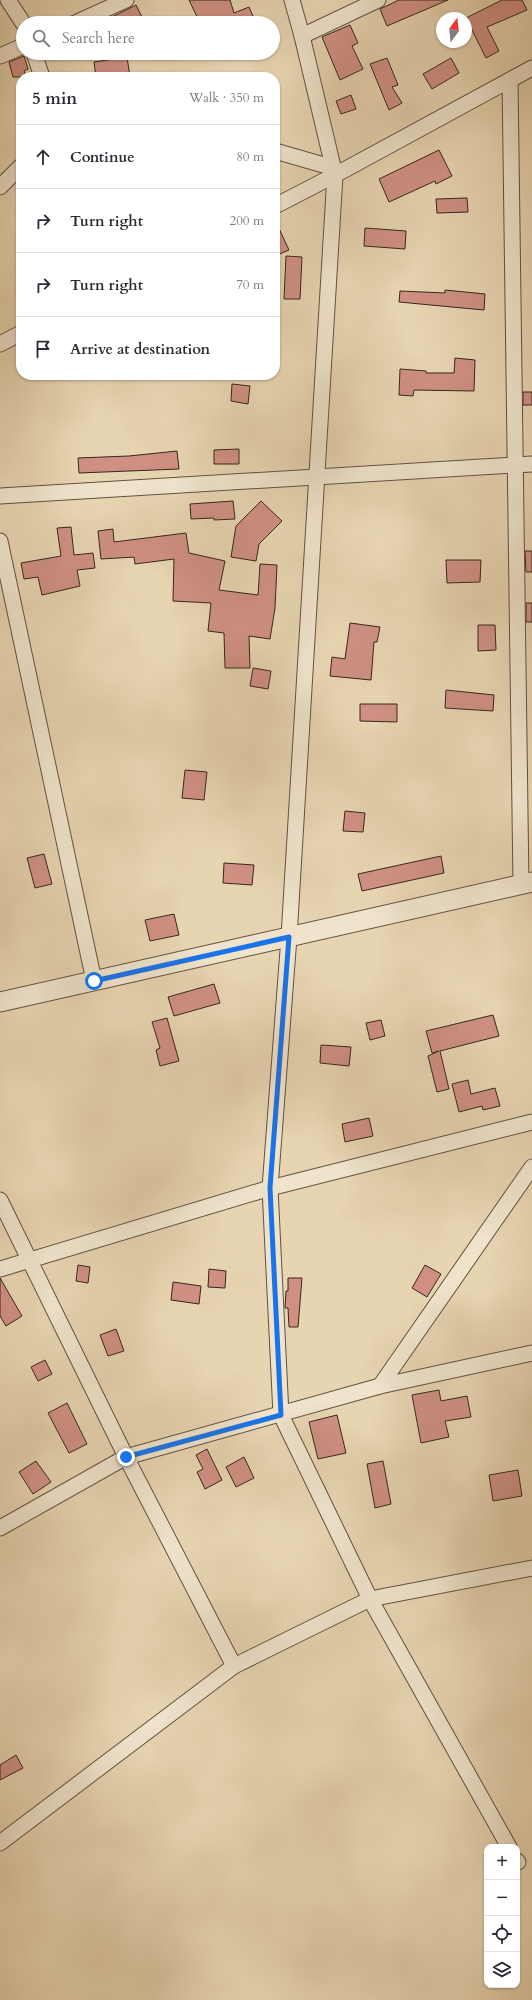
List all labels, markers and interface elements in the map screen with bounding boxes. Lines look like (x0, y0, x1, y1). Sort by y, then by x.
north arrow (436, 12, 472, 48)
search box (16, 16, 280, 60)
icon: search (30, 27, 52, 49)
text: Search here (62, 28, 135, 48)
text: 5 min (32, 87, 77, 110)
text: Walk · 350 m (189, 89, 264, 107)
icon: ahead (32, 146, 54, 168)
text: Continue (70, 147, 135, 167)
text: 80 m (236, 148, 264, 166)
icon: right (32, 210, 54, 232)
text: Turn right (70, 211, 143, 231)
text: 200 m (230, 212, 264, 230)
icon: right (32, 274, 54, 296)
text: Turn right (70, 275, 143, 295)
text: 70 m (236, 276, 264, 294)
icon: arrive (32, 338, 54, 360)
text: Arrive at destination (70, 339, 210, 359)
route start (85, 972, 103, 990)
route end (117, 1448, 135, 1466)
map controls (484, 1844, 520, 1988)
button: + (484, 1844, 520, 1880)
button: − (484, 1880, 520, 1916)
button: locate (484, 1916, 520, 1952)
button: layers (484, 1952, 520, 1988)

